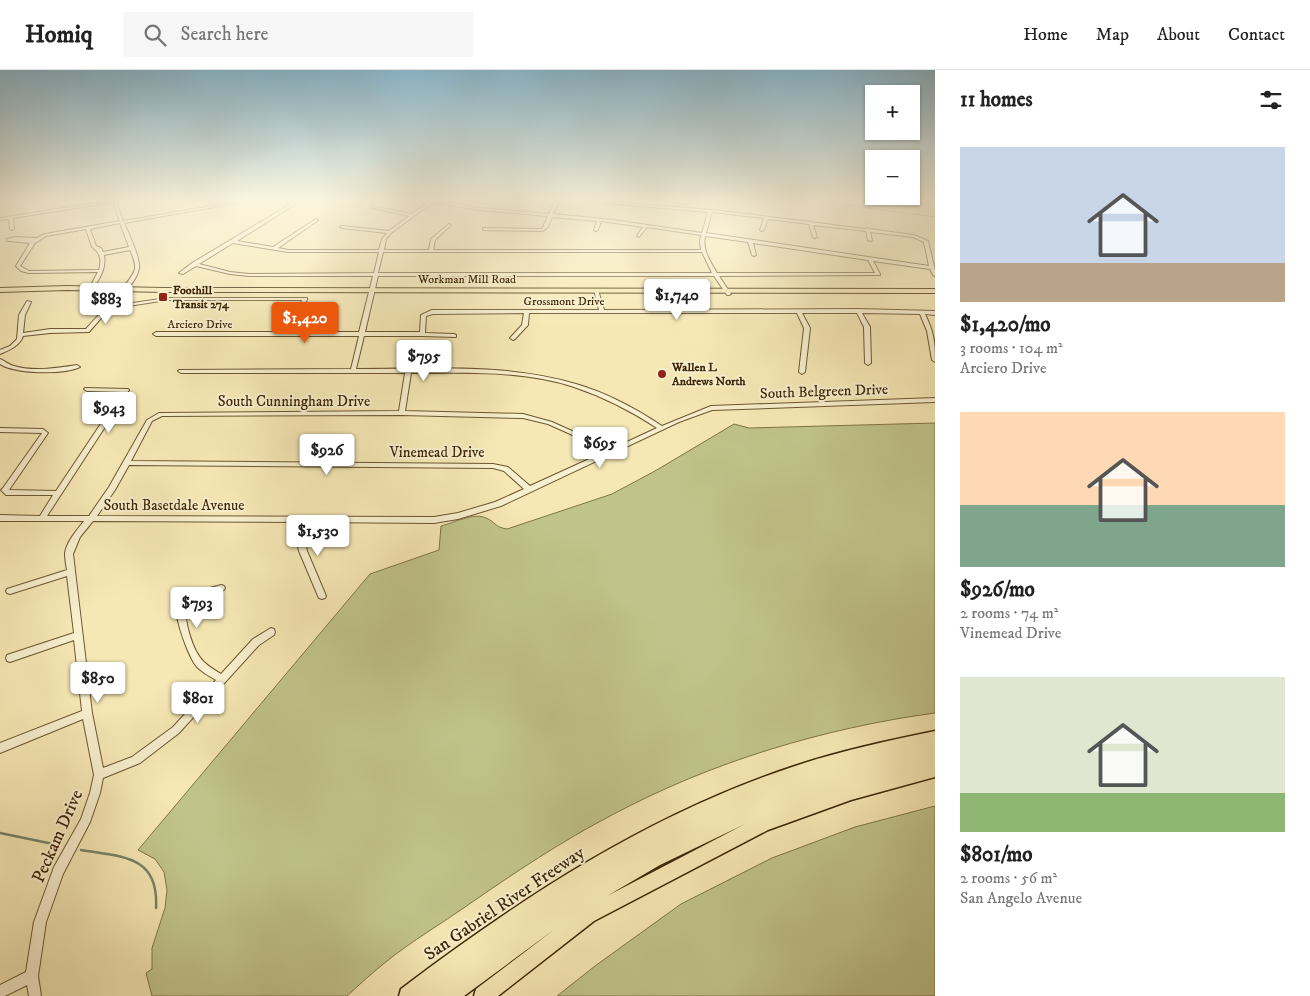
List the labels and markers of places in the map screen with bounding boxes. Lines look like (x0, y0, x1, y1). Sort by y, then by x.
pin: $1,740 (636, 278, 718, 321)
pin: $883 (76, 282, 136, 325)
place label: Foothill Transit 274 (172, 283, 230, 312)
marker: Foothill Transit 274 (157, 291, 169, 303)
pin: $1,420 (264, 302, 346, 344)
pin: $795 (394, 340, 454, 382)
place label: Wallen L Andrews North (671, 360, 746, 389)
marker: Wallen L Andrews North (656, 368, 668, 380)
pin: $943 (79, 392, 139, 434)
pin: $695 (570, 426, 630, 469)
pin: $926 (297, 434, 357, 476)
pin: $1,530 (277, 514, 359, 557)
pin: $793 (167, 586, 227, 629)
pin: $850 (68, 662, 128, 704)
pin: $801 (168, 682, 228, 724)

